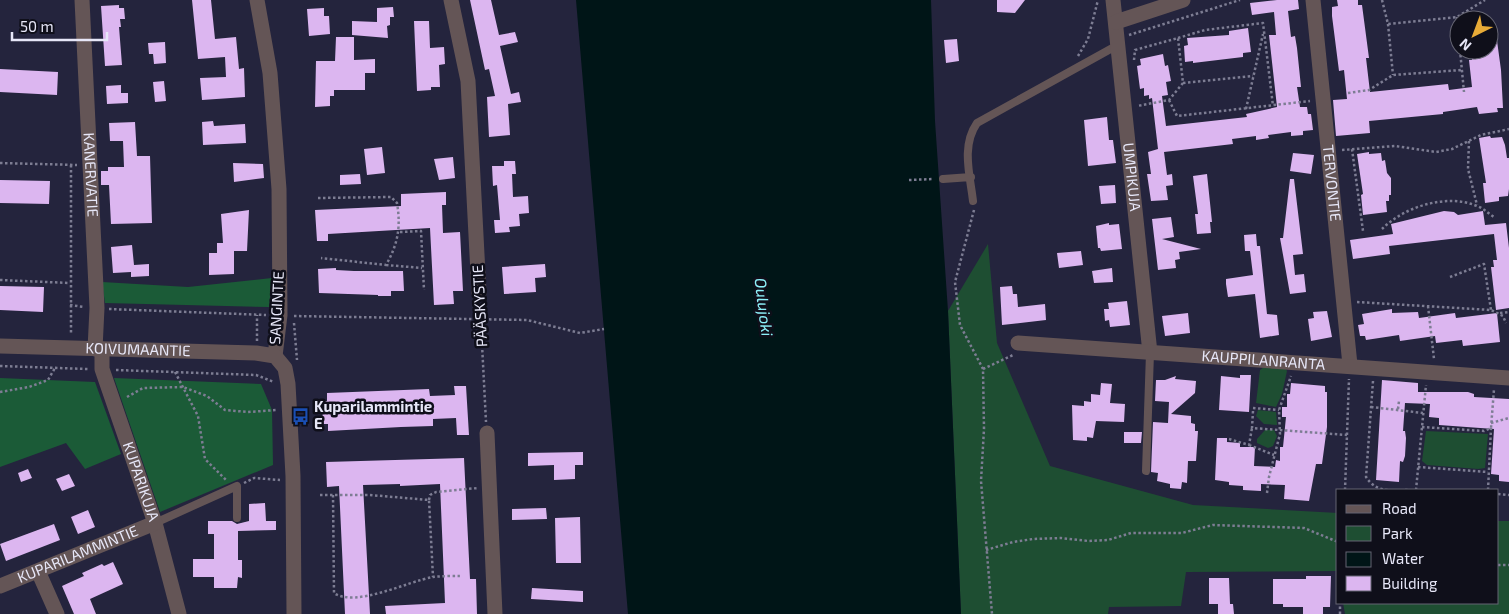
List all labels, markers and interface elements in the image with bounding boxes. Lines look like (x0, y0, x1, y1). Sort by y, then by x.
scale bar (12, 10, 108, 42)
north arrow (1449, 10, 1499, 60)
text: 50 m (20, 17, 54, 35)
text: N (1456, 35, 1474, 55)
street label: KANERVATIE (80, 132, 103, 217)
street label: UMPIKUJA (1120, 142, 1145, 213)
street label: TERVONTIE (1320, 144, 1345, 222)
street label: PÄÄSKYSTIE (468, 265, 490, 348)
street label: SANGINTIE (265, 271, 287, 345)
water label: Oulujoki (750, 277, 778, 337)
street label: KOIVUMAANTIE (85, 338, 191, 359)
street label: KAUPPILANRANTA (1201, 346, 1327, 373)
place label: Kuparilammintie E (314, 397, 432, 432)
bus stop icon: Kuparilammintie E (290, 406, 310, 426)
street label: KUPARIKUJA (120, 439, 164, 524)
legend (1336, 489, 1499, 604)
text: Road (1382, 499, 1417, 517)
street label: KUPARILAMMINTIE (14, 521, 140, 586)
text: Park (1382, 524, 1413, 542)
text: Water (1382, 549, 1424, 567)
text: Building (1382, 574, 1438, 592)

